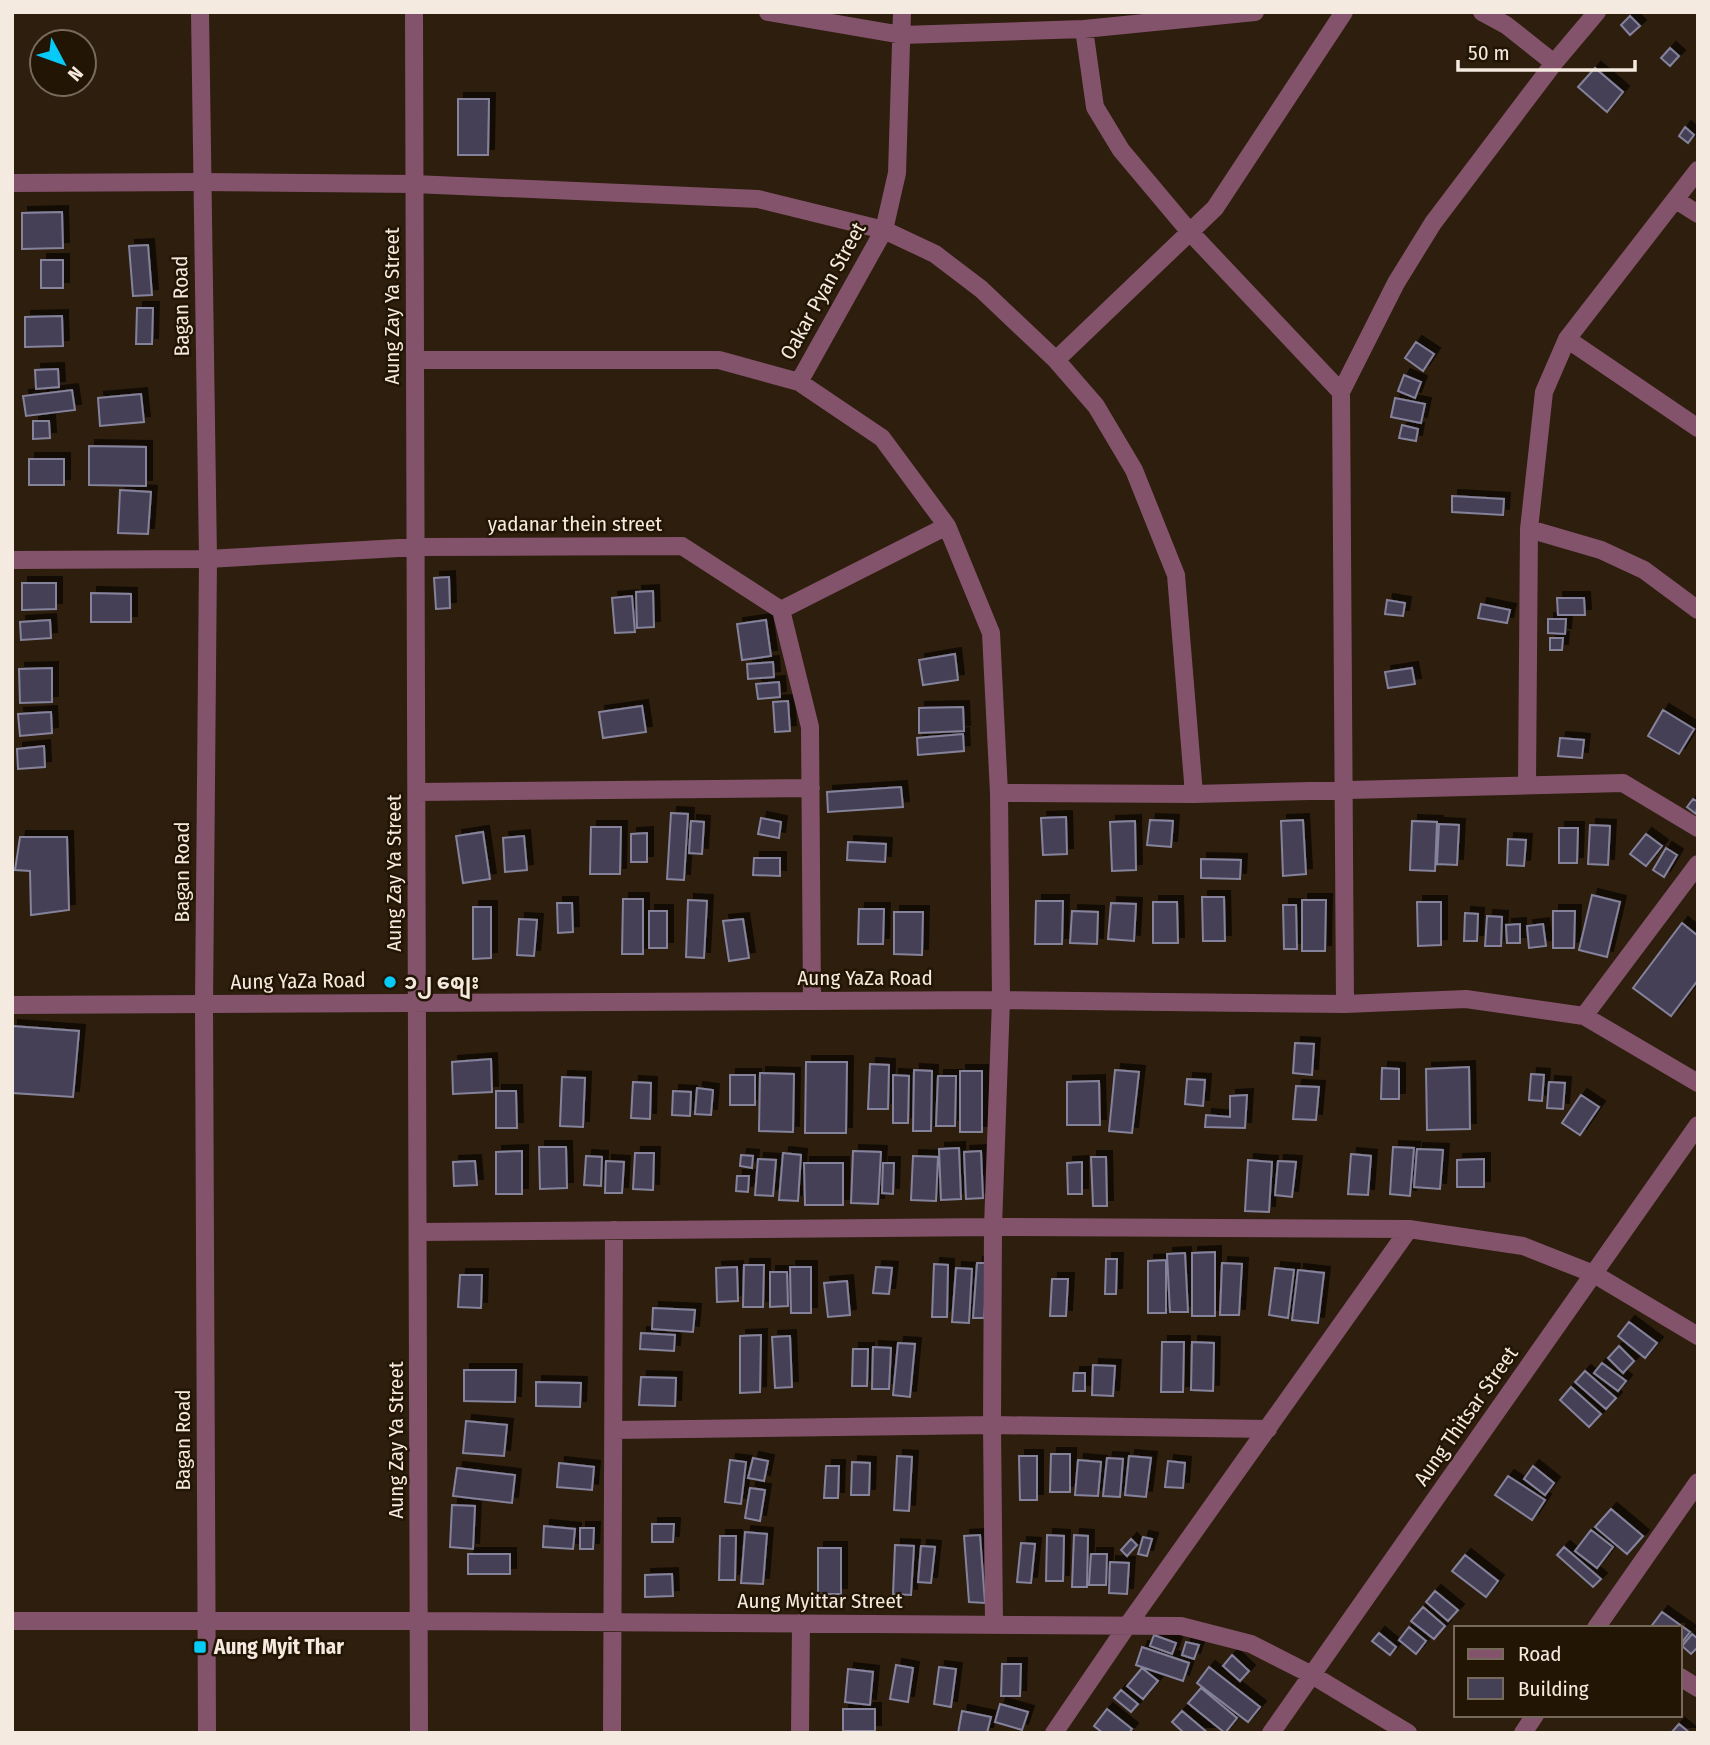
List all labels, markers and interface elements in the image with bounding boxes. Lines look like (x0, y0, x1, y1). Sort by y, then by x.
north arrow (28, 28, 98, 98)
scale bar (1458, 28, 1635, 72)
text: 50 m (1468, 40, 1510, 66)
text: N (63, 62, 88, 86)
street label: Oakar Pyan Street (774, 218, 872, 364)
street label: Aung Zay Ya Street (379, 227, 405, 385)
street label: Bagan Road (167, 255, 195, 357)
street label: yadanar thein street (488, 511, 662, 537)
street label: Aung Zay Ya Street (381, 794, 407, 952)
street label: Bagan Road (169, 822, 195, 922)
street label: Aung YaZa Road (797, 965, 933, 991)
street label: Aung YaZa Road (230, 967, 366, 995)
place label: ၁၂ စျေး (404, 969, 479, 1000)
marker: ၁၂ စျေး (382, 974, 398, 990)
street label: Aung Thitsar Street (1408, 1341, 1524, 1491)
street label: Aung Zay Ya Street (383, 1361, 409, 1519)
street label: Bagan Road (170, 1390, 196, 1490)
street label: Aung Myittar Street (737, 1588, 903, 1614)
legend (1454, 1626, 1682, 1717)
place label: Aung Myit Thar (213, 1634, 344, 1660)
marker: Aung Myit Thar (192, 1639, 208, 1655)
text: Road (1518, 1641, 1562, 1667)
text: Building (1518, 1676, 1589, 1702)

